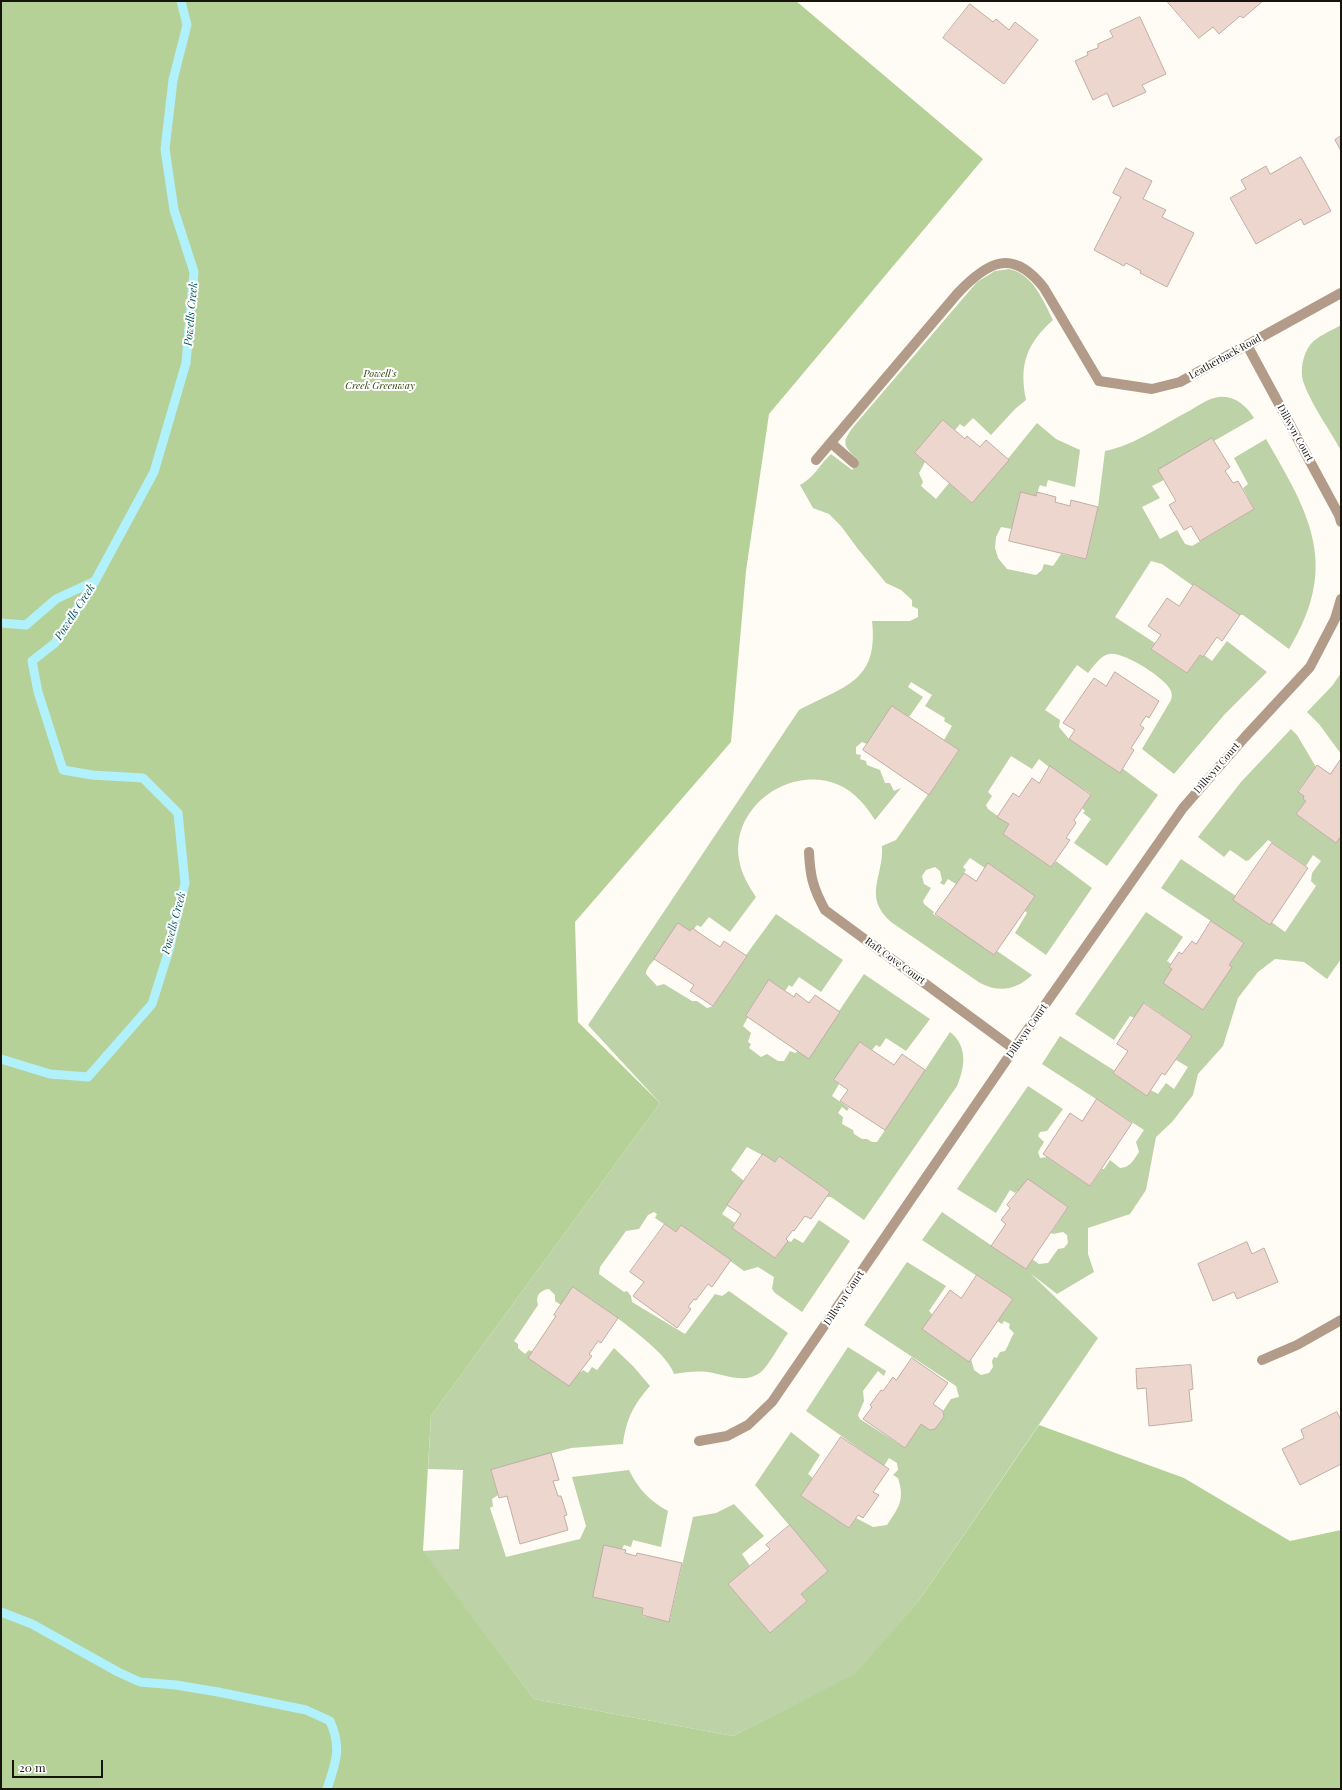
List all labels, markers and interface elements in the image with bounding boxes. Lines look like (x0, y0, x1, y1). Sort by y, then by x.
water label: Powells Creek (182, 282, 200, 346)
street label: Leatherback Road (1187, 332, 1263, 382)
park label: Powell's Creek Greenway (345, 368, 415, 392)
street label: Dillwyn Court (1274, 402, 1316, 464)
water label: Powells Creek (52, 582, 98, 642)
street label: Dillwyn Court (1192, 740, 1242, 796)
water label: Powells Creek (159, 890, 189, 956)
street label: Raft Cove Court (863, 935, 927, 987)
street label: Dillwyn Court (1004, 1002, 1050, 1060)
street label: Dillwyn Court (821, 1268, 867, 1328)
scale bar (14, 1752, 105, 1778)
text: 20 m (19, 1759, 46, 1775)

